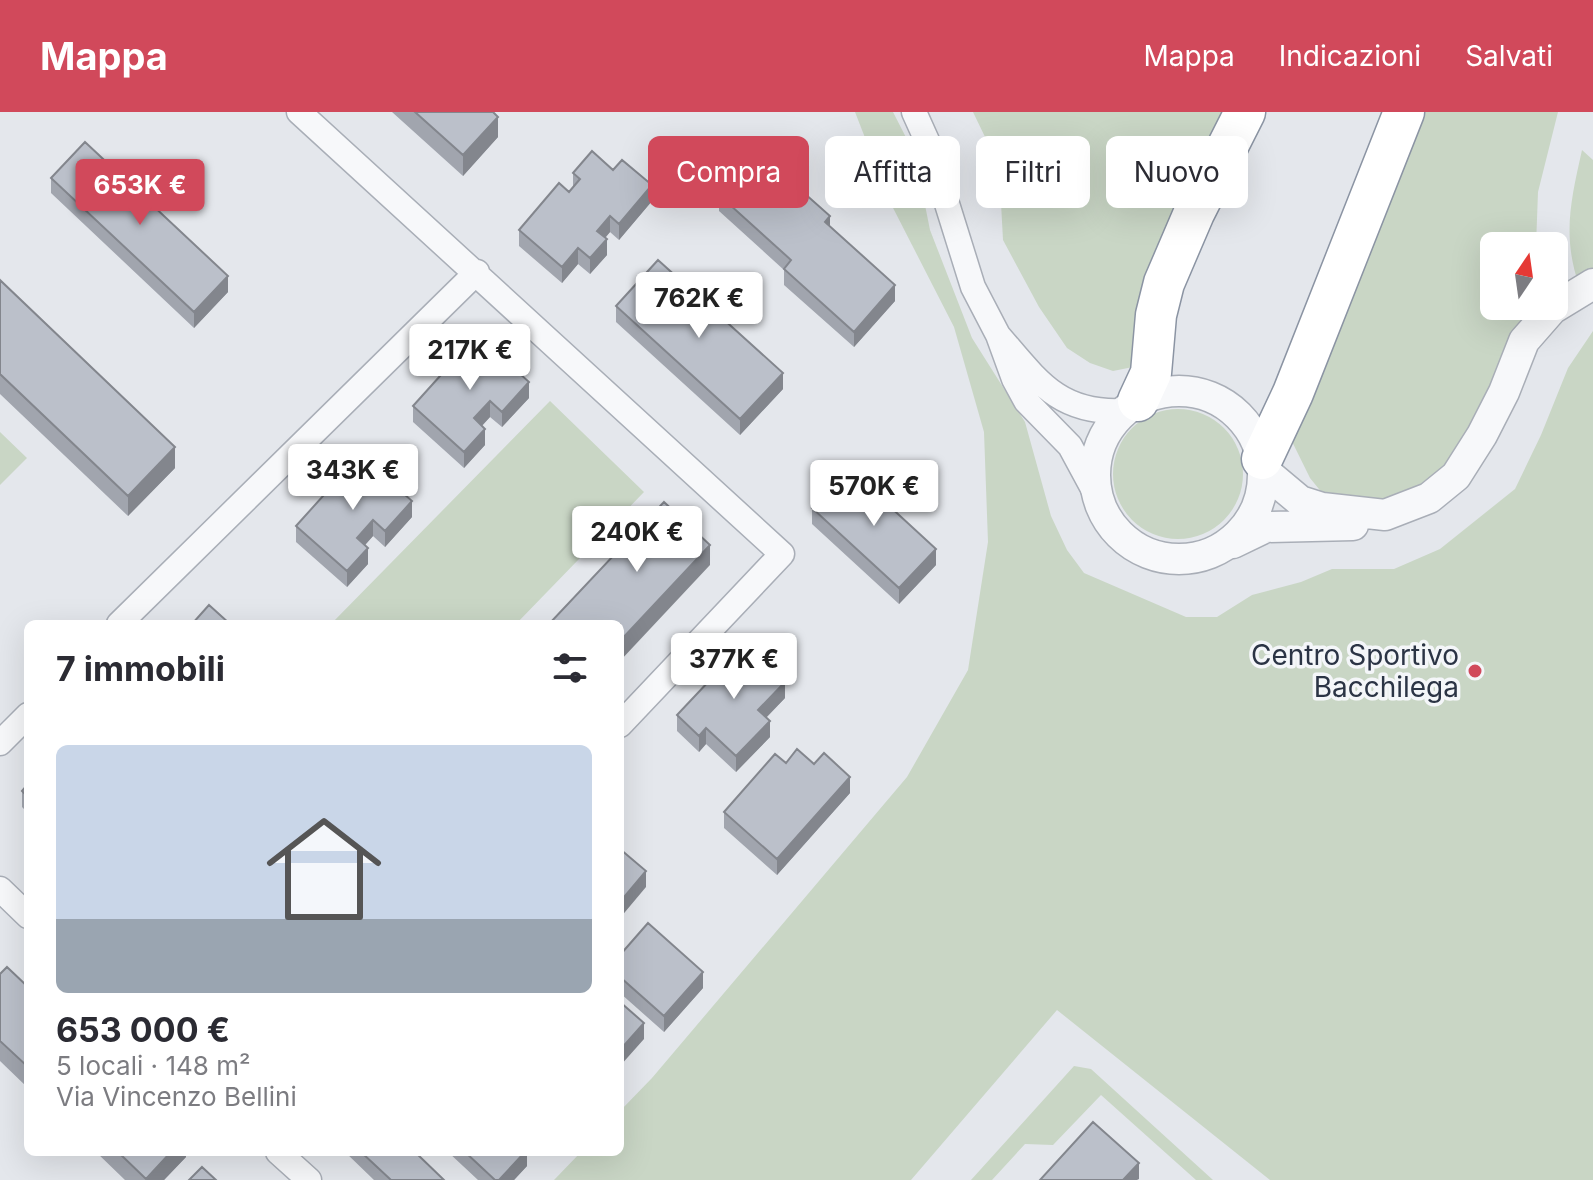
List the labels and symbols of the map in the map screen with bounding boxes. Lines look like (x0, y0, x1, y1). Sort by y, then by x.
pin: 653K € (75, 159, 205, 227)
north arrow (1480, 232, 1568, 320)
pin: 762K € (634, 272, 764, 340)
pin: 217K € (405, 324, 535, 392)
pin: 343K € (288, 444, 418, 512)
pin: 570K € (809, 460, 939, 528)
pin: 240K € (572, 506, 702, 574)
pin: 377K € (669, 633, 799, 701)
place label: Centro Sportivo Bacchilega (1251, 638, 1459, 704)
marker: Centro Sportivo Bacchilega (1466, 662, 1484, 680)

